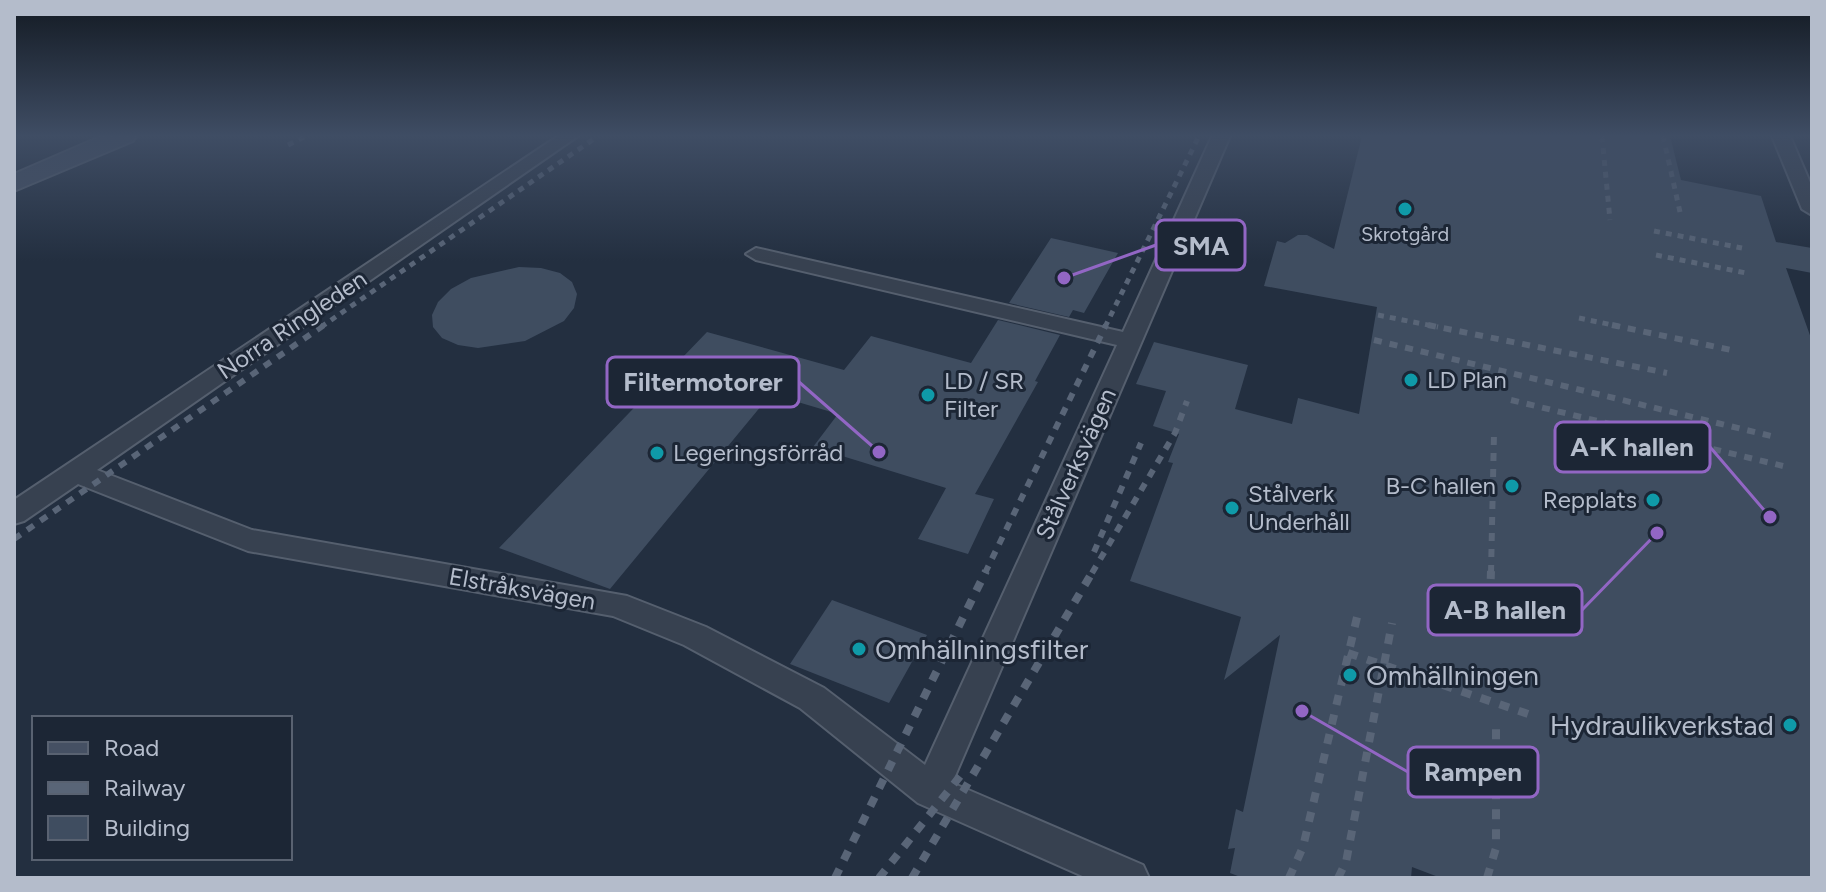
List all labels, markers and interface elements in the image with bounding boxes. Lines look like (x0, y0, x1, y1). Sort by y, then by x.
marker: Skrotgård (1396, 200, 1414, 218)
callout: SMA (1156, 220, 1245, 270)
place label: Skrotgård (1361, 222, 1449, 246)
text: SMA (1173, 230, 1230, 262)
street label: Norra Ringleden (212, 264, 372, 385)
callout: Filtermotorer (607, 357, 799, 407)
place label: LD Plan (1427, 365, 1507, 394)
text: Filtermotorer (623, 366, 783, 398)
place label: LD / SR Filter (944, 366, 1024, 423)
marker: LD Plan (1402, 371, 1420, 389)
street label: Stålverksvägen (1029, 384, 1122, 544)
marker: LD / SR Filter (919, 386, 937, 404)
callout: A-K hallen (1555, 422, 1710, 472)
text: A-K hallen (1570, 431, 1694, 463)
place label: Legeringsförråd (673, 438, 843, 467)
marker: Legeringsförråd (648, 444, 666, 462)
place label: B-C hallen (1385, 471, 1496, 500)
marker: B-C hallen (1503, 477, 1521, 495)
place label: Stålverk Underhåll (1248, 479, 1350, 536)
place label: Repplats (1543, 485, 1637, 514)
marker: Repplats (1644, 491, 1662, 509)
marker: Stålverk Underhåll (1223, 499, 1241, 517)
street label: Elstråksvägen (447, 561, 598, 616)
callout: A-B hallen (1428, 585, 1582, 635)
text: A-B hallen (1444, 594, 1566, 626)
place label: Omhällningsfilter (875, 632, 1089, 666)
marker: Omhällningsfilter (850, 640, 868, 658)
place label: Omhällningen (1366, 658, 1539, 692)
marker: Omhällningen (1341, 666, 1359, 684)
place label: Hydraulikverkstad (1550, 708, 1774, 742)
legend (32, 716, 292, 860)
marker: Hydraulikverkstad (1781, 716, 1799, 734)
text: Road (104, 733, 159, 762)
callout: Rampen (1408, 747, 1538, 797)
text: Rampen (1424, 756, 1522, 788)
text: Railway (104, 773, 186, 802)
text: Building (104, 813, 190, 842)

